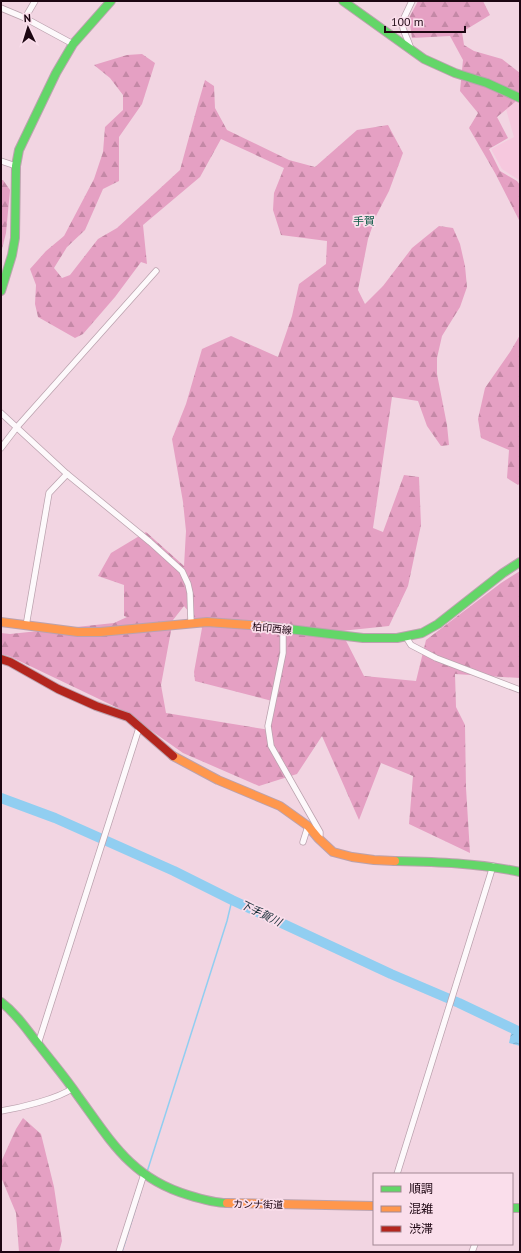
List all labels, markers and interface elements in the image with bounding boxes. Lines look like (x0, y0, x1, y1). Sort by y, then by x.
north arrow (8, 8, 48, 48)
scale bar (385, 8, 465, 34)
text: N (23, 11, 31, 25)
text: 100 m (391, 14, 424, 29)
district label: 手賀 (353, 214, 375, 228)
street label: 柏印西線 (251, 620, 293, 637)
water label: 下手賀川 (238, 897, 285, 929)
legend (373, 1173, 513, 1245)
text: 順調 (409, 1181, 433, 1196)
street label: カンナ街道 (233, 1198, 283, 1211)
text: 混雑 (409, 1201, 433, 1216)
text: 渋滞 (409, 1221, 433, 1236)

